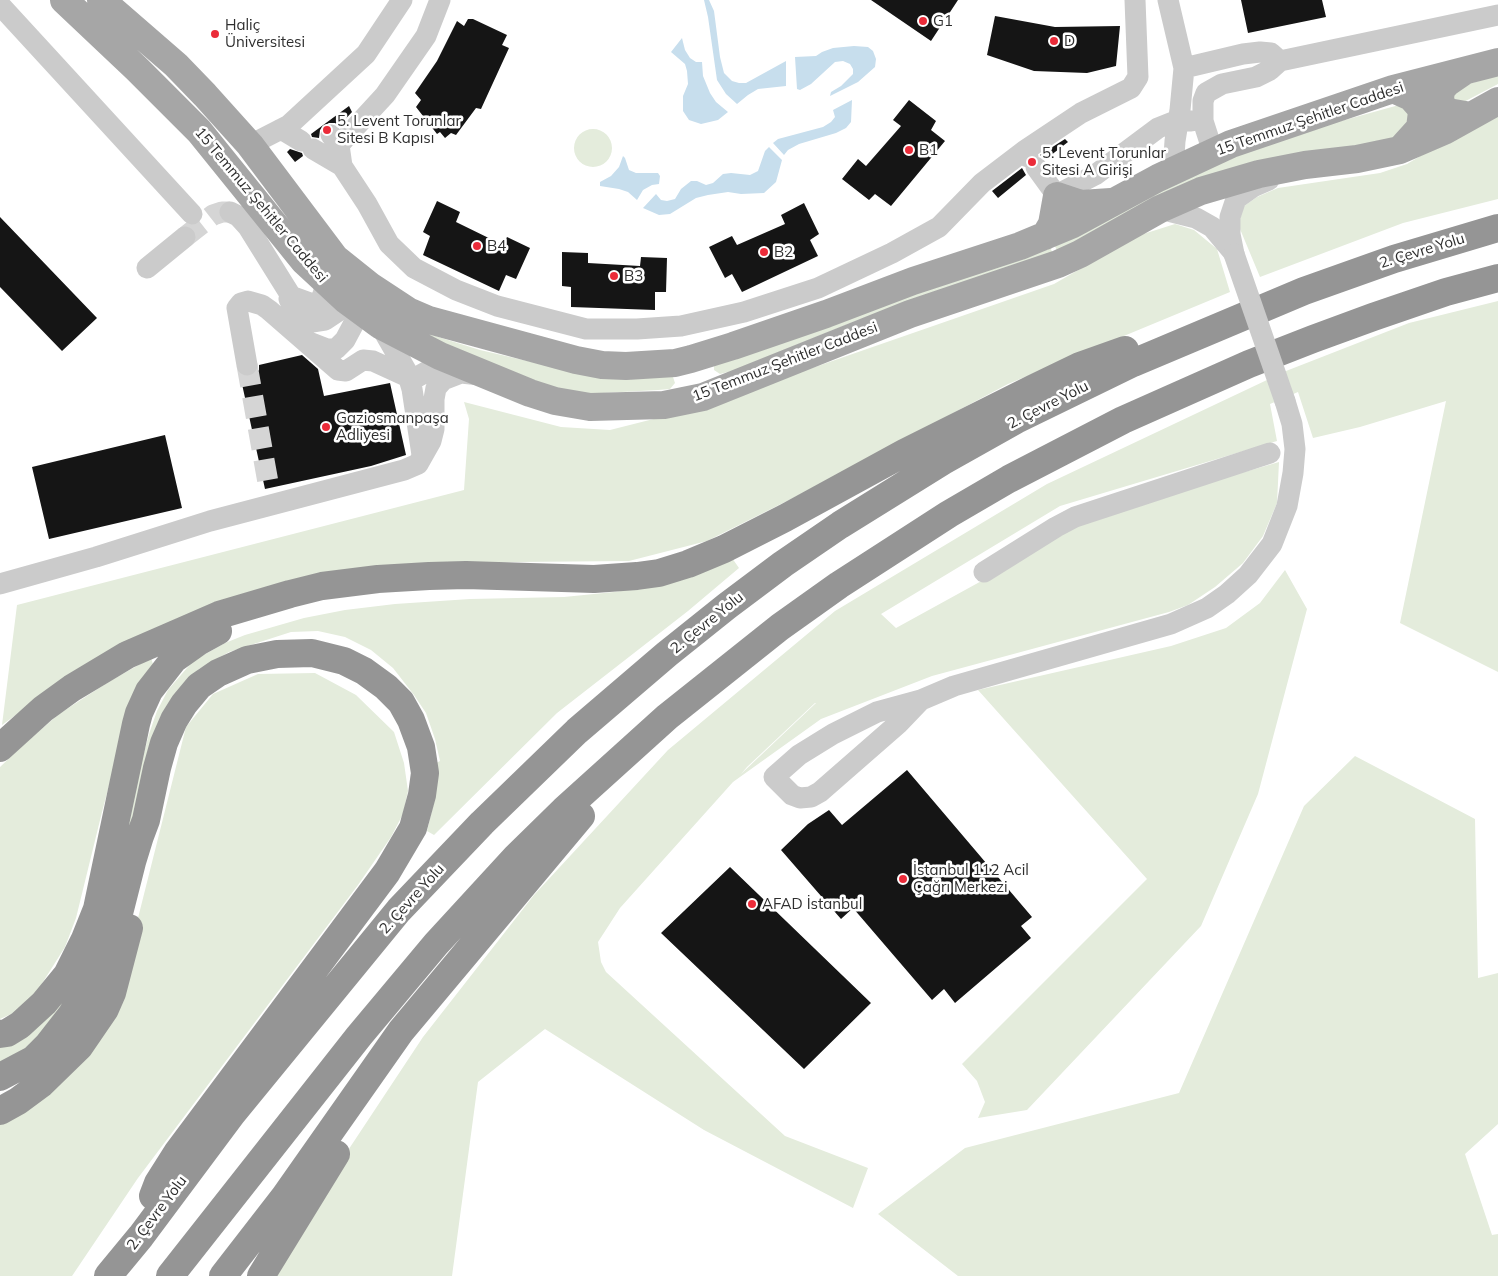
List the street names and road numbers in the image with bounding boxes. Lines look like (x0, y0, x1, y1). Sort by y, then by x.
street label: 15 Temmuz Şehitler Caddesi (1214, 78, 1406, 160)
street label: 15 Temmuz Şehitler Caddesi (191, 124, 331, 286)
street label: 2. Çevre Yolu (1377, 229, 1467, 273)
street label: 15 Temmuz Şehitler Caddesi (690, 318, 880, 406)
street label: 2. Çevre Yolu (1005, 377, 1091, 433)
street label: 2. Çevre Yolu (667, 588, 747, 658)
street label: 2. Çevre Yolu (376, 860, 448, 938)
street label: 2. Çevre Yolu (123, 1172, 191, 1254)

